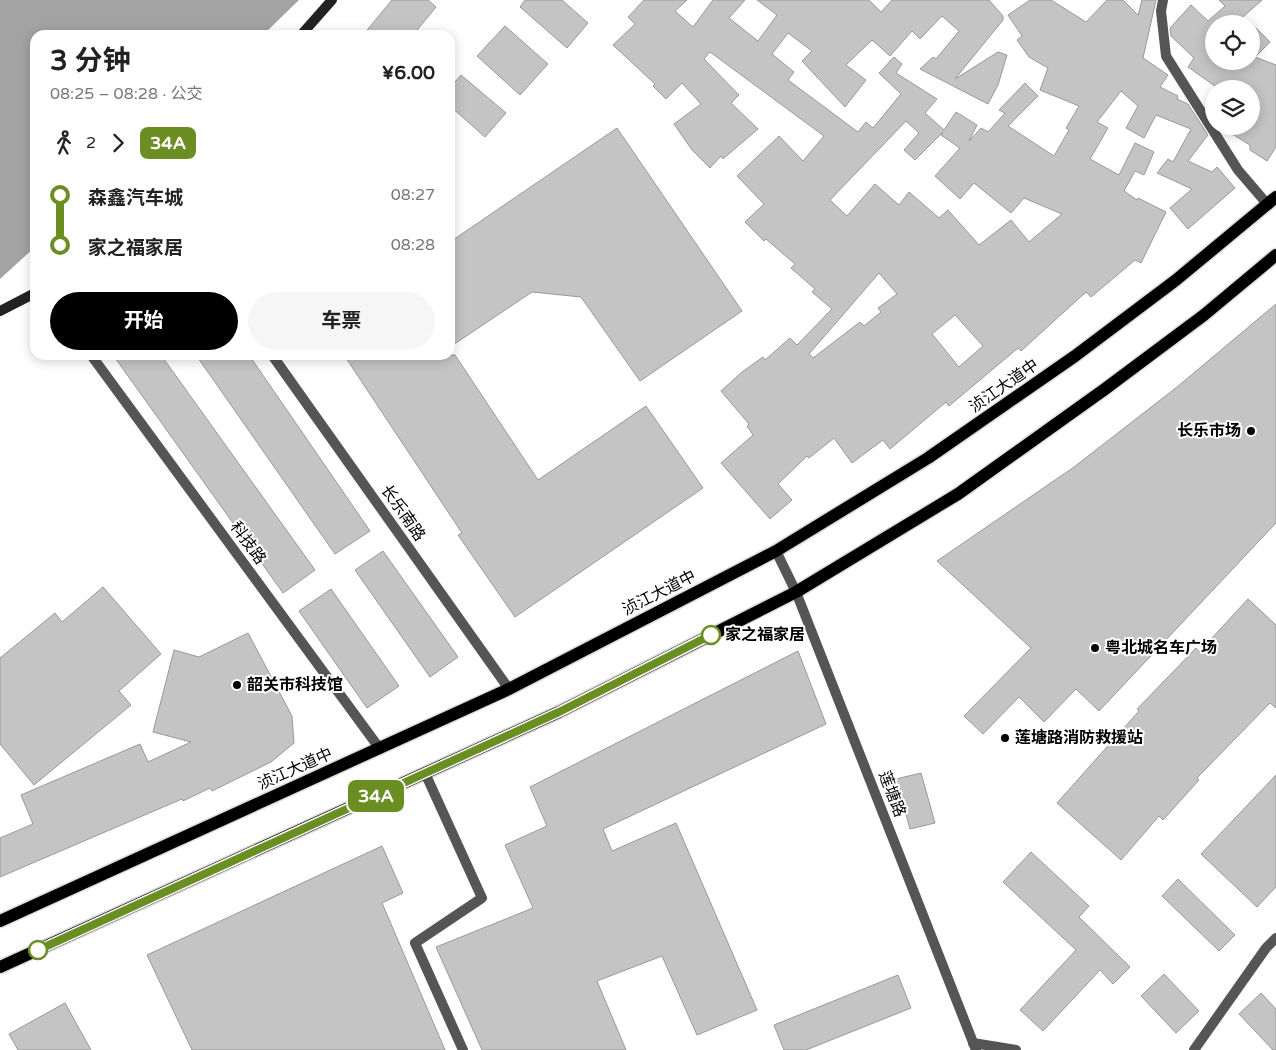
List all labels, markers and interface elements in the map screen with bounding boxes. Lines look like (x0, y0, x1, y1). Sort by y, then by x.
map controls (1205, 15, 1260, 135)
button: locate (1205, 15, 1260, 70)
text: 3 分钟 (50, 44, 131, 78)
text: ¥6.00 (382, 62, 435, 84)
button: layers (1205, 80, 1260, 135)
text: 08:25 – 08:28 · 公交 (50, 84, 202, 104)
icon: walk (50, 129, 78, 157)
icon: forward (104, 129, 132, 157)
text: 34A (150, 132, 186, 154)
text: 2 (86, 133, 96, 153)
text: 08:27 (391, 185, 435, 205)
text: 森鑫汽车城 (88, 187, 183, 209)
text: 08:28 (391, 235, 435, 255)
text: 家之福家居 (88, 237, 183, 259)
button: 开始 (50, 292, 238, 350)
button: 车票 (248, 292, 435, 350)
street label: 浈江大道中 (965, 355, 1043, 417)
place label: 长乐市场 (1177, 421, 1241, 441)
marker: 长乐市场 (1245, 425, 1257, 437)
street label: 长乐南路 (376, 481, 430, 545)
street label: 科技路 (226, 518, 270, 568)
street label: 浈江大道中 (619, 566, 699, 620)
marker: 家之福家居 (701, 625, 721, 645)
place label: 家之福家居 (725, 625, 805, 645)
place label: 粤北城名车广场 (1105, 638, 1217, 658)
marker: 粤北城名车广场 (1089, 642, 1101, 654)
place label: 韶关市科技馆 (247, 675, 343, 695)
marker: 韶关市科技馆 (231, 679, 243, 691)
place label: 莲塘路消防救援站 (1015, 728, 1143, 748)
marker: 莲塘路消防救援站 (999, 732, 1011, 744)
street label: 浈江大道中 (254, 744, 336, 794)
street label: 莲塘路 (874, 768, 910, 820)
line badge: 34A (347, 780, 405, 812)
text: 34A (358, 785, 394, 807)
unlabelled marker (28, 940, 48, 960)

